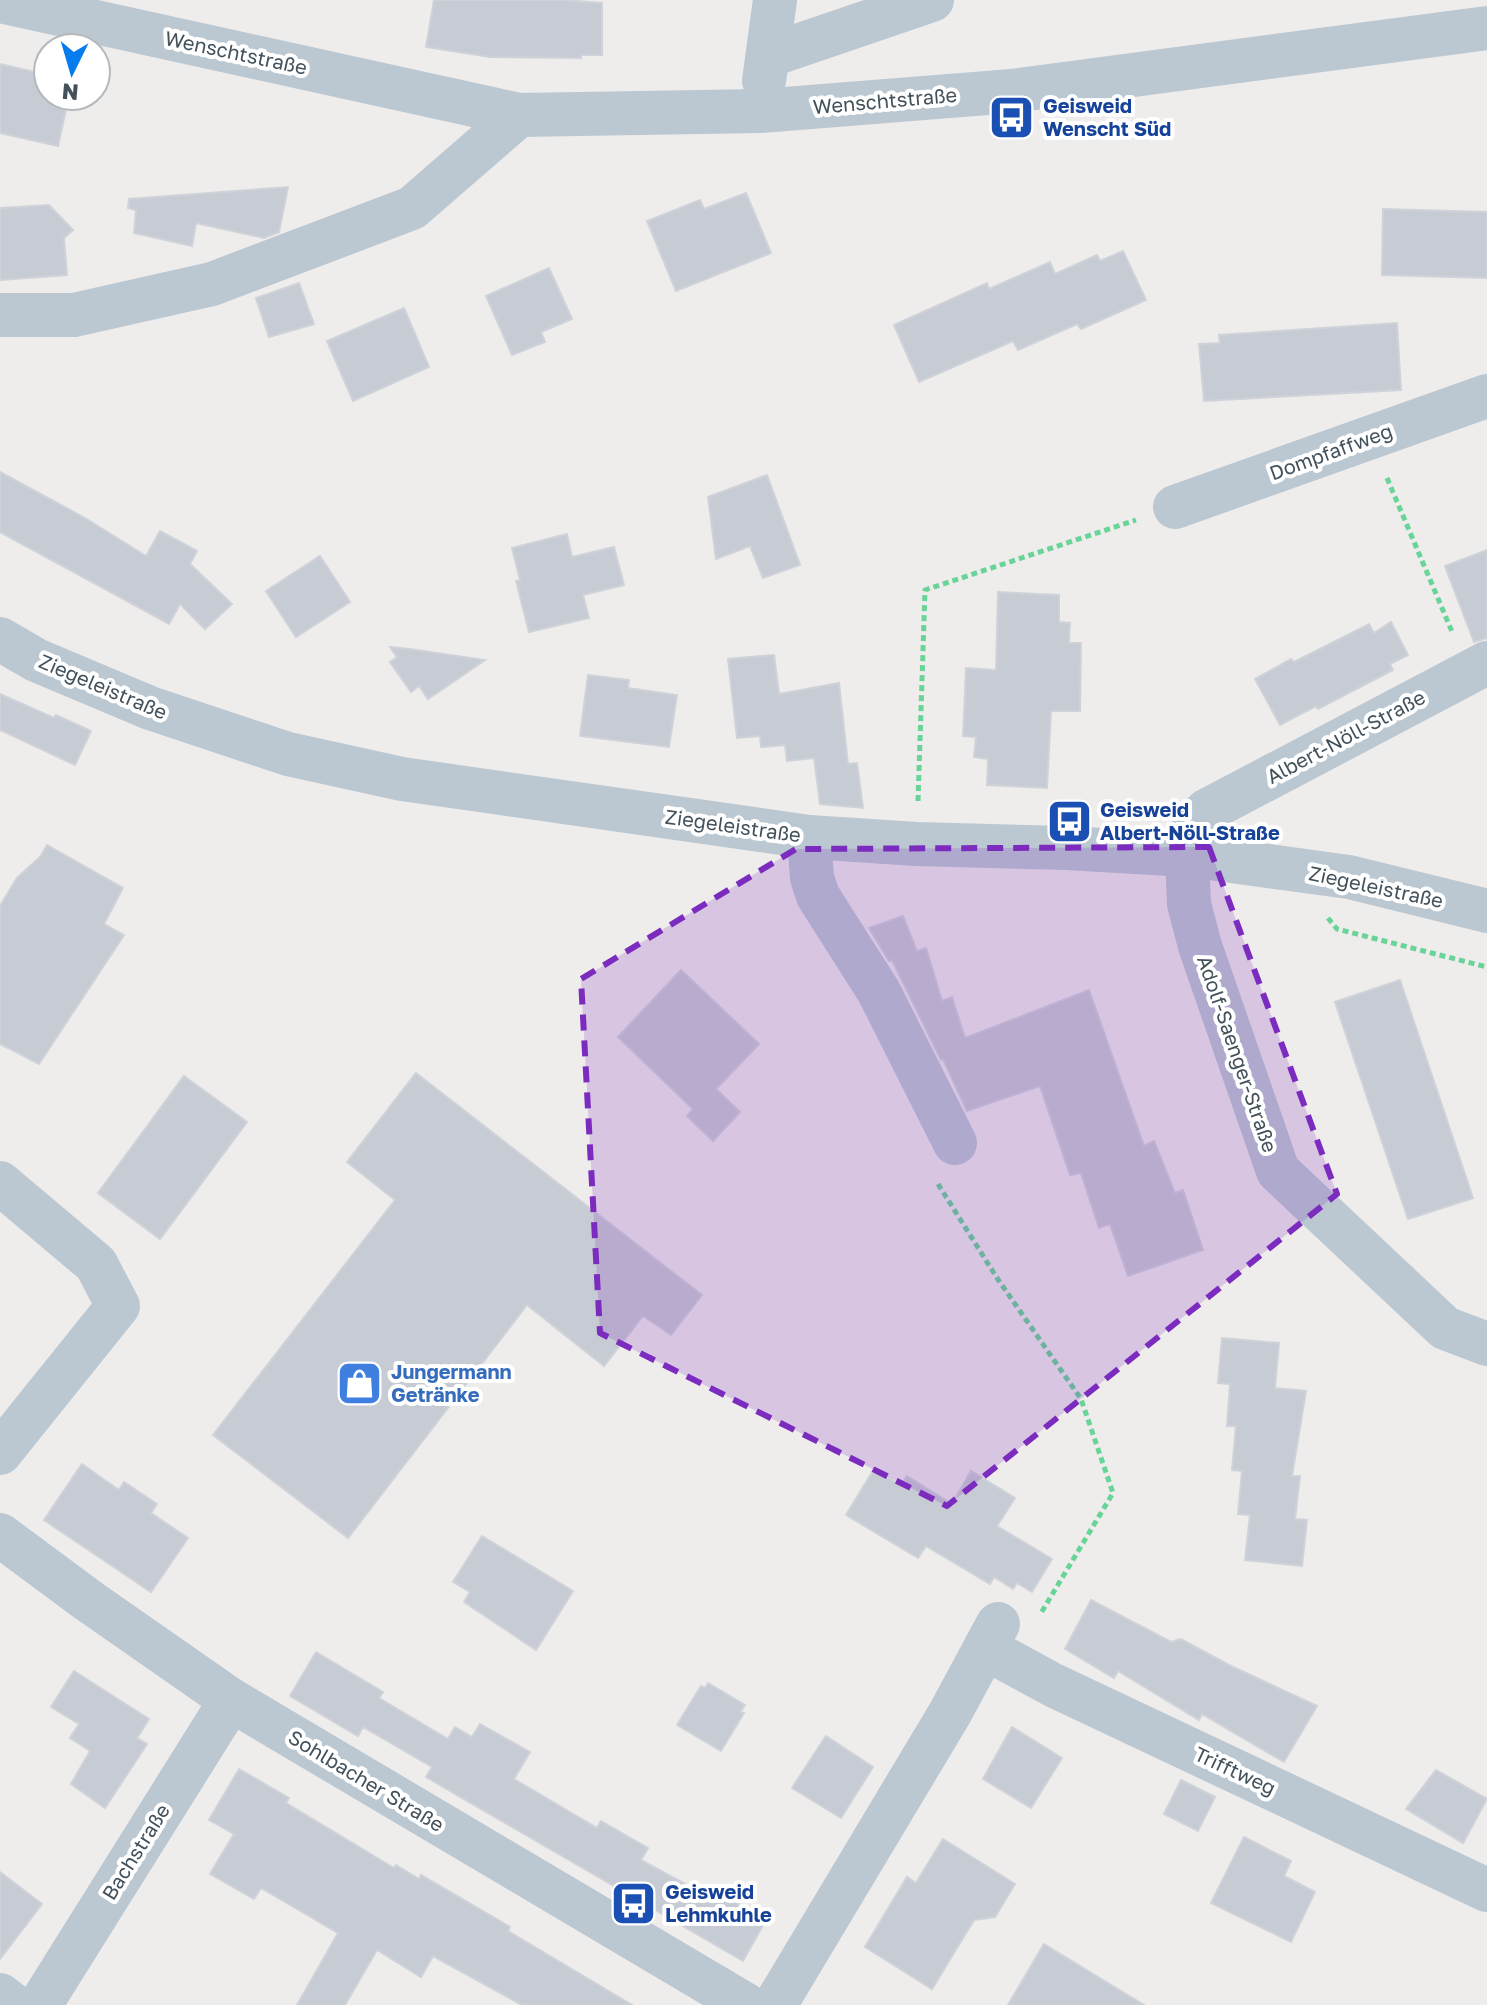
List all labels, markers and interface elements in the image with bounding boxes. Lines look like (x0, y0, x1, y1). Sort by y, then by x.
street label: Wenschtstraße (163, 25, 309, 79)
north arrow (32, 32, 112, 112)
text: N (61, 78, 80, 107)
street label: Wenschtstraße (812, 82, 958, 118)
bus stop icon: Geisweid Wenscht Süd (988, 93, 1036, 141)
place label: Geisweid Wenscht Süd (1043, 93, 1171, 140)
street label: Dompfaffweg (1266, 418, 1395, 484)
street label: Ziegeleistraße (36, 648, 171, 724)
street label: Albert-Nöll-Straße (1262, 684, 1429, 788)
bus stop icon: Geisweid Albert-Nöll-Straße (1045, 797, 1093, 845)
place label: Geisweid Albert-Nöll-Straße (1100, 797, 1280, 844)
street label: Ziegeleistraße (664, 804, 803, 846)
street label: Ziegeleistraße (1307, 860, 1446, 912)
street label: Adolf-Saenger-Straße (1193, 952, 1283, 1155)
shop icon: Jungermann Getränke (336, 1359, 384, 1407)
place label: Jungermann Getränke (391, 1359, 512, 1406)
street label: Sohlbacher Straße (284, 1724, 449, 1836)
street label: Trifftweg (1191, 1741, 1280, 1799)
street label: Bachstraße (96, 1799, 174, 1904)
bus stop icon: Geisweid Lehmkuhle (610, 1879, 658, 1927)
place label: Geisweid Lehmkuhle (665, 1879, 772, 1926)

